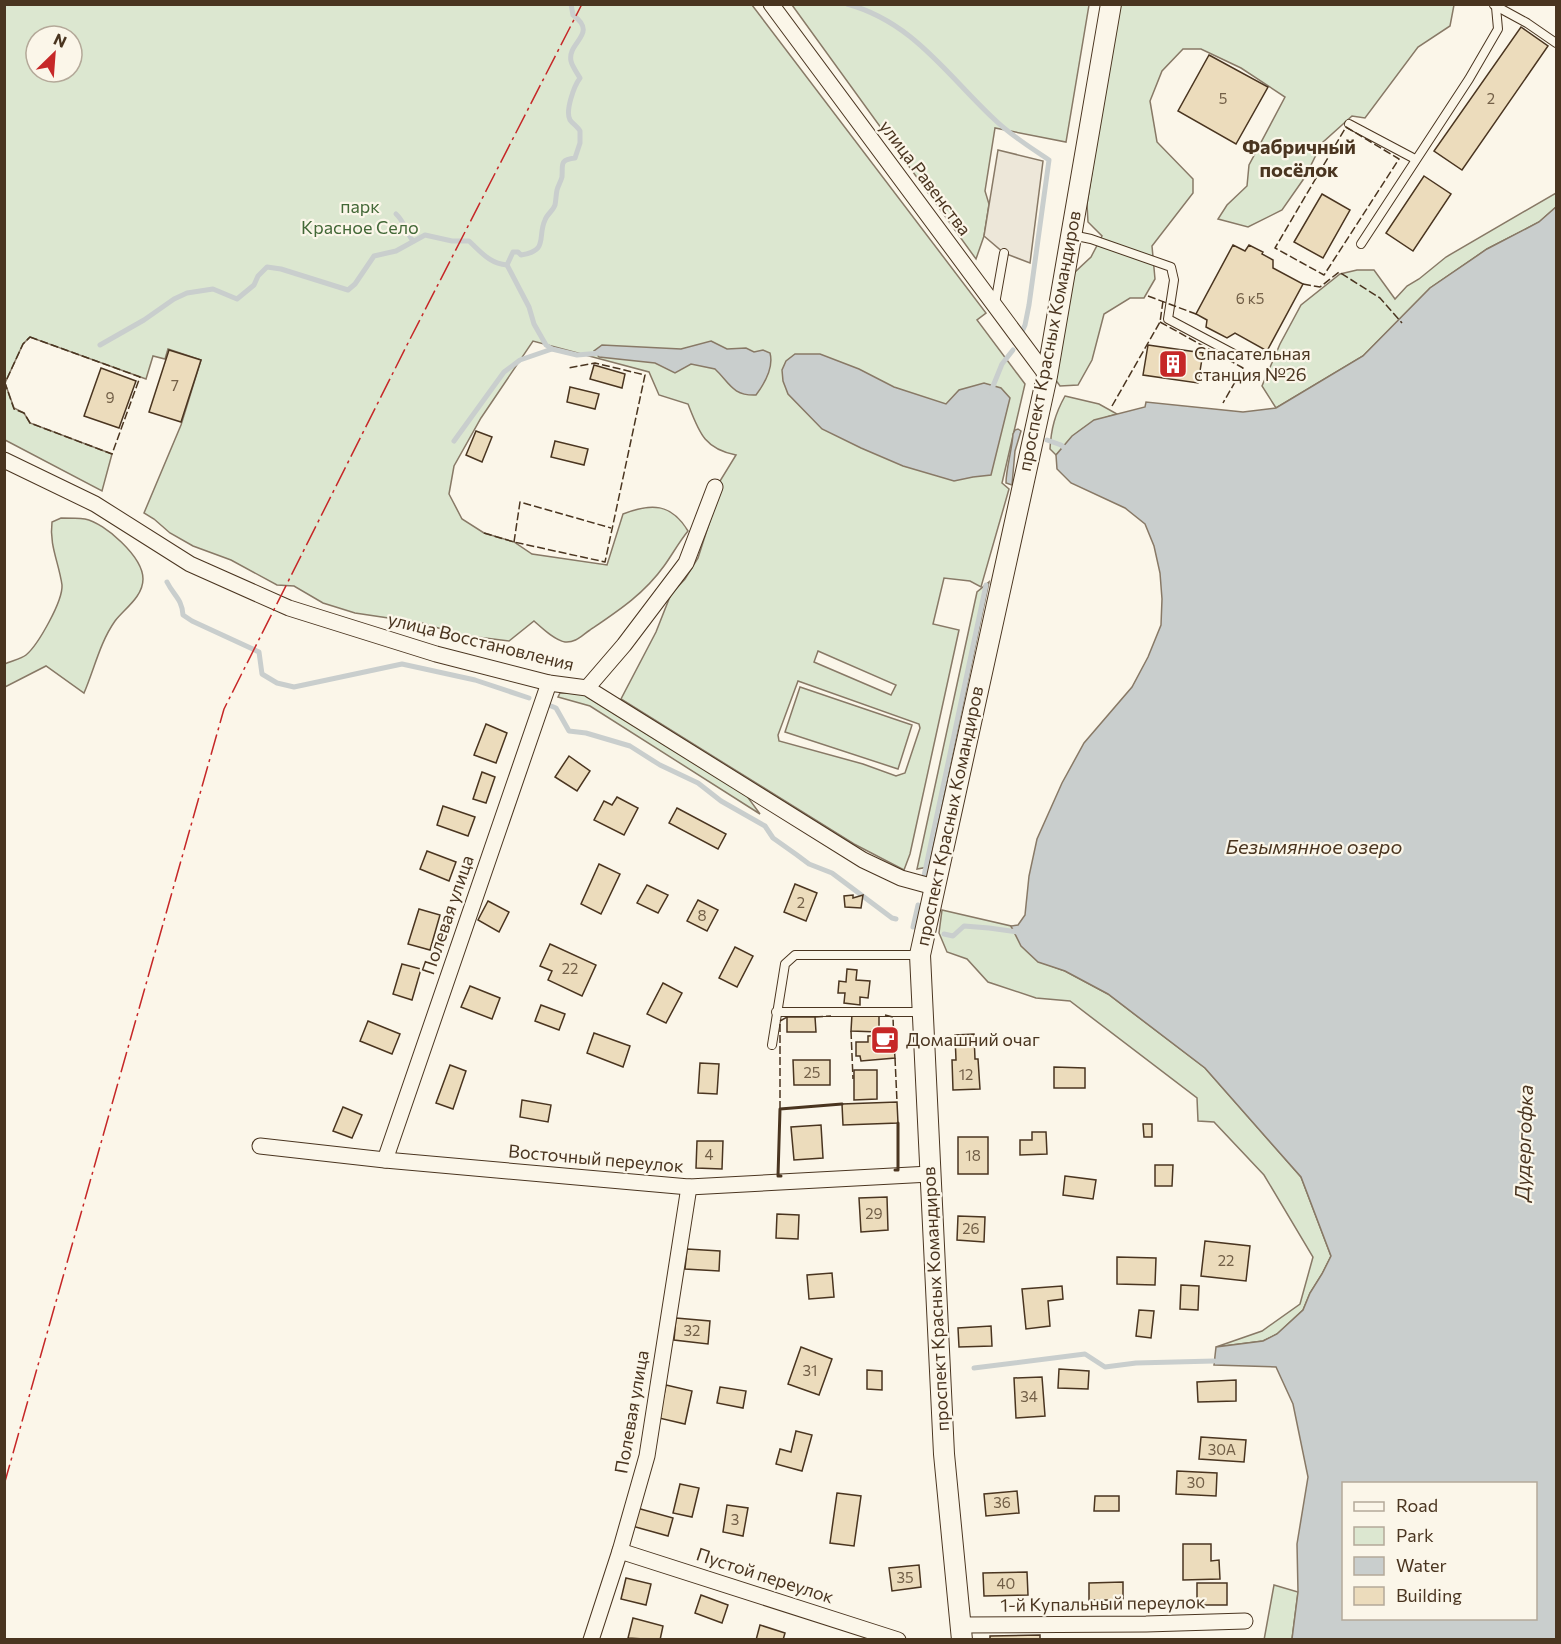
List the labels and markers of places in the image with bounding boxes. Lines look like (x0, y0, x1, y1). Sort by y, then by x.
place label: Спасательная станция №26 (1194, 342, 1311, 385)
building icon: Спасательная станция №26 (1157, 348, 1189, 380)
cafe icon: Домашний очаг (869, 1024, 901, 1056)
place label: Домашний очаг (906, 1028, 1040, 1050)

